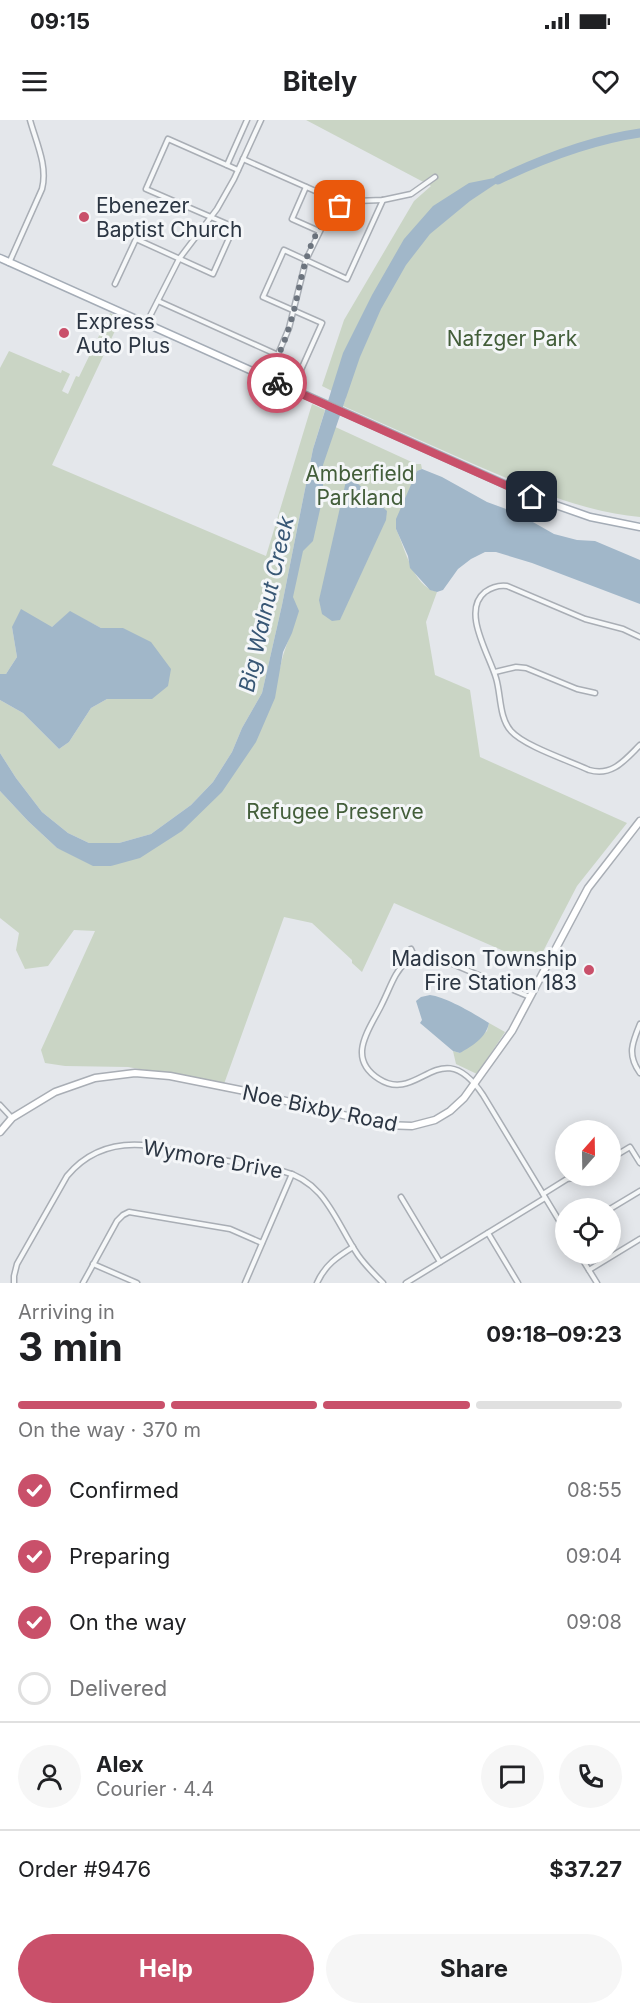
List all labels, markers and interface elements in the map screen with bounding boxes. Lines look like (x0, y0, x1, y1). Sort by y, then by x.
text: 09:15 (30, 8, 90, 34)
icon: menu (18, 65, 51, 98)
text: Bitely (283, 65, 357, 98)
icon: heart (589, 65, 622, 98)
pin (314, 180, 365, 231)
icon: bag (323, 189, 356, 222)
place label: Ebenezer Baptist Church (96, 193, 242, 242)
marker: Ebenezer Baptist Church (77, 210, 91, 224)
place label: Express Auto Plus (76, 309, 170, 358)
marker: Express Auto Plus (57, 326, 71, 340)
park label: Nafzger Park (447, 326, 578, 351)
courier (247, 353, 307, 413)
icon: bike (261, 367, 294, 400)
park label: Amberfield Parkland (305, 461, 415, 510)
pin (506, 471, 557, 522)
icon: home (515, 480, 548, 513)
water label: Big Walnut Creek (233, 513, 299, 694)
park label: Refugee Preserve (246, 799, 424, 824)
place label: Madison Township Fire Station 183 (391, 946, 577, 995)
marker: Madison Township Fire Station 183 (582, 963, 596, 977)
street label: Noe Bixby Road (240, 1079, 400, 1137)
north arrow (555, 1120, 621, 1186)
map controls (555, 1120, 621, 1264)
street label: Wymore Drive (141, 1134, 285, 1184)
button: locate (555, 1198, 621, 1264)
text: Arriving in (18, 1300, 115, 1324)
text: 09:18–09:23 (486, 1321, 622, 1347)
text: 3 min (18, 1323, 123, 1370)
text: On the way · 370 m (18, 1418, 201, 1442)
icon: check (18, 1474, 51, 1507)
text: Confirmed (69, 1477, 179, 1503)
text: 08:55 (567, 1478, 622, 1502)
icon: check (18, 1540, 51, 1573)
text: Preparing (69, 1543, 170, 1569)
text: 09:04 (566, 1544, 622, 1568)
icon: check (18, 1606, 51, 1639)
text: On the way (69, 1609, 187, 1635)
text: 09:08 (566, 1610, 622, 1634)
text: Delivered (69, 1675, 167, 1701)
button: person (18, 1745, 81, 1808)
button: chat (481, 1745, 544, 1808)
button: phone (559, 1745, 622, 1808)
text: Alex (96, 1751, 144, 1777)
text: Courier · 4.4 (96, 1777, 214, 1801)
text: Order #9476 (18, 1856, 151, 1882)
text: $37.27 (549, 1856, 622, 1882)
button: Help (18, 1934, 314, 2003)
button: Share (326, 1934, 622, 2003)

